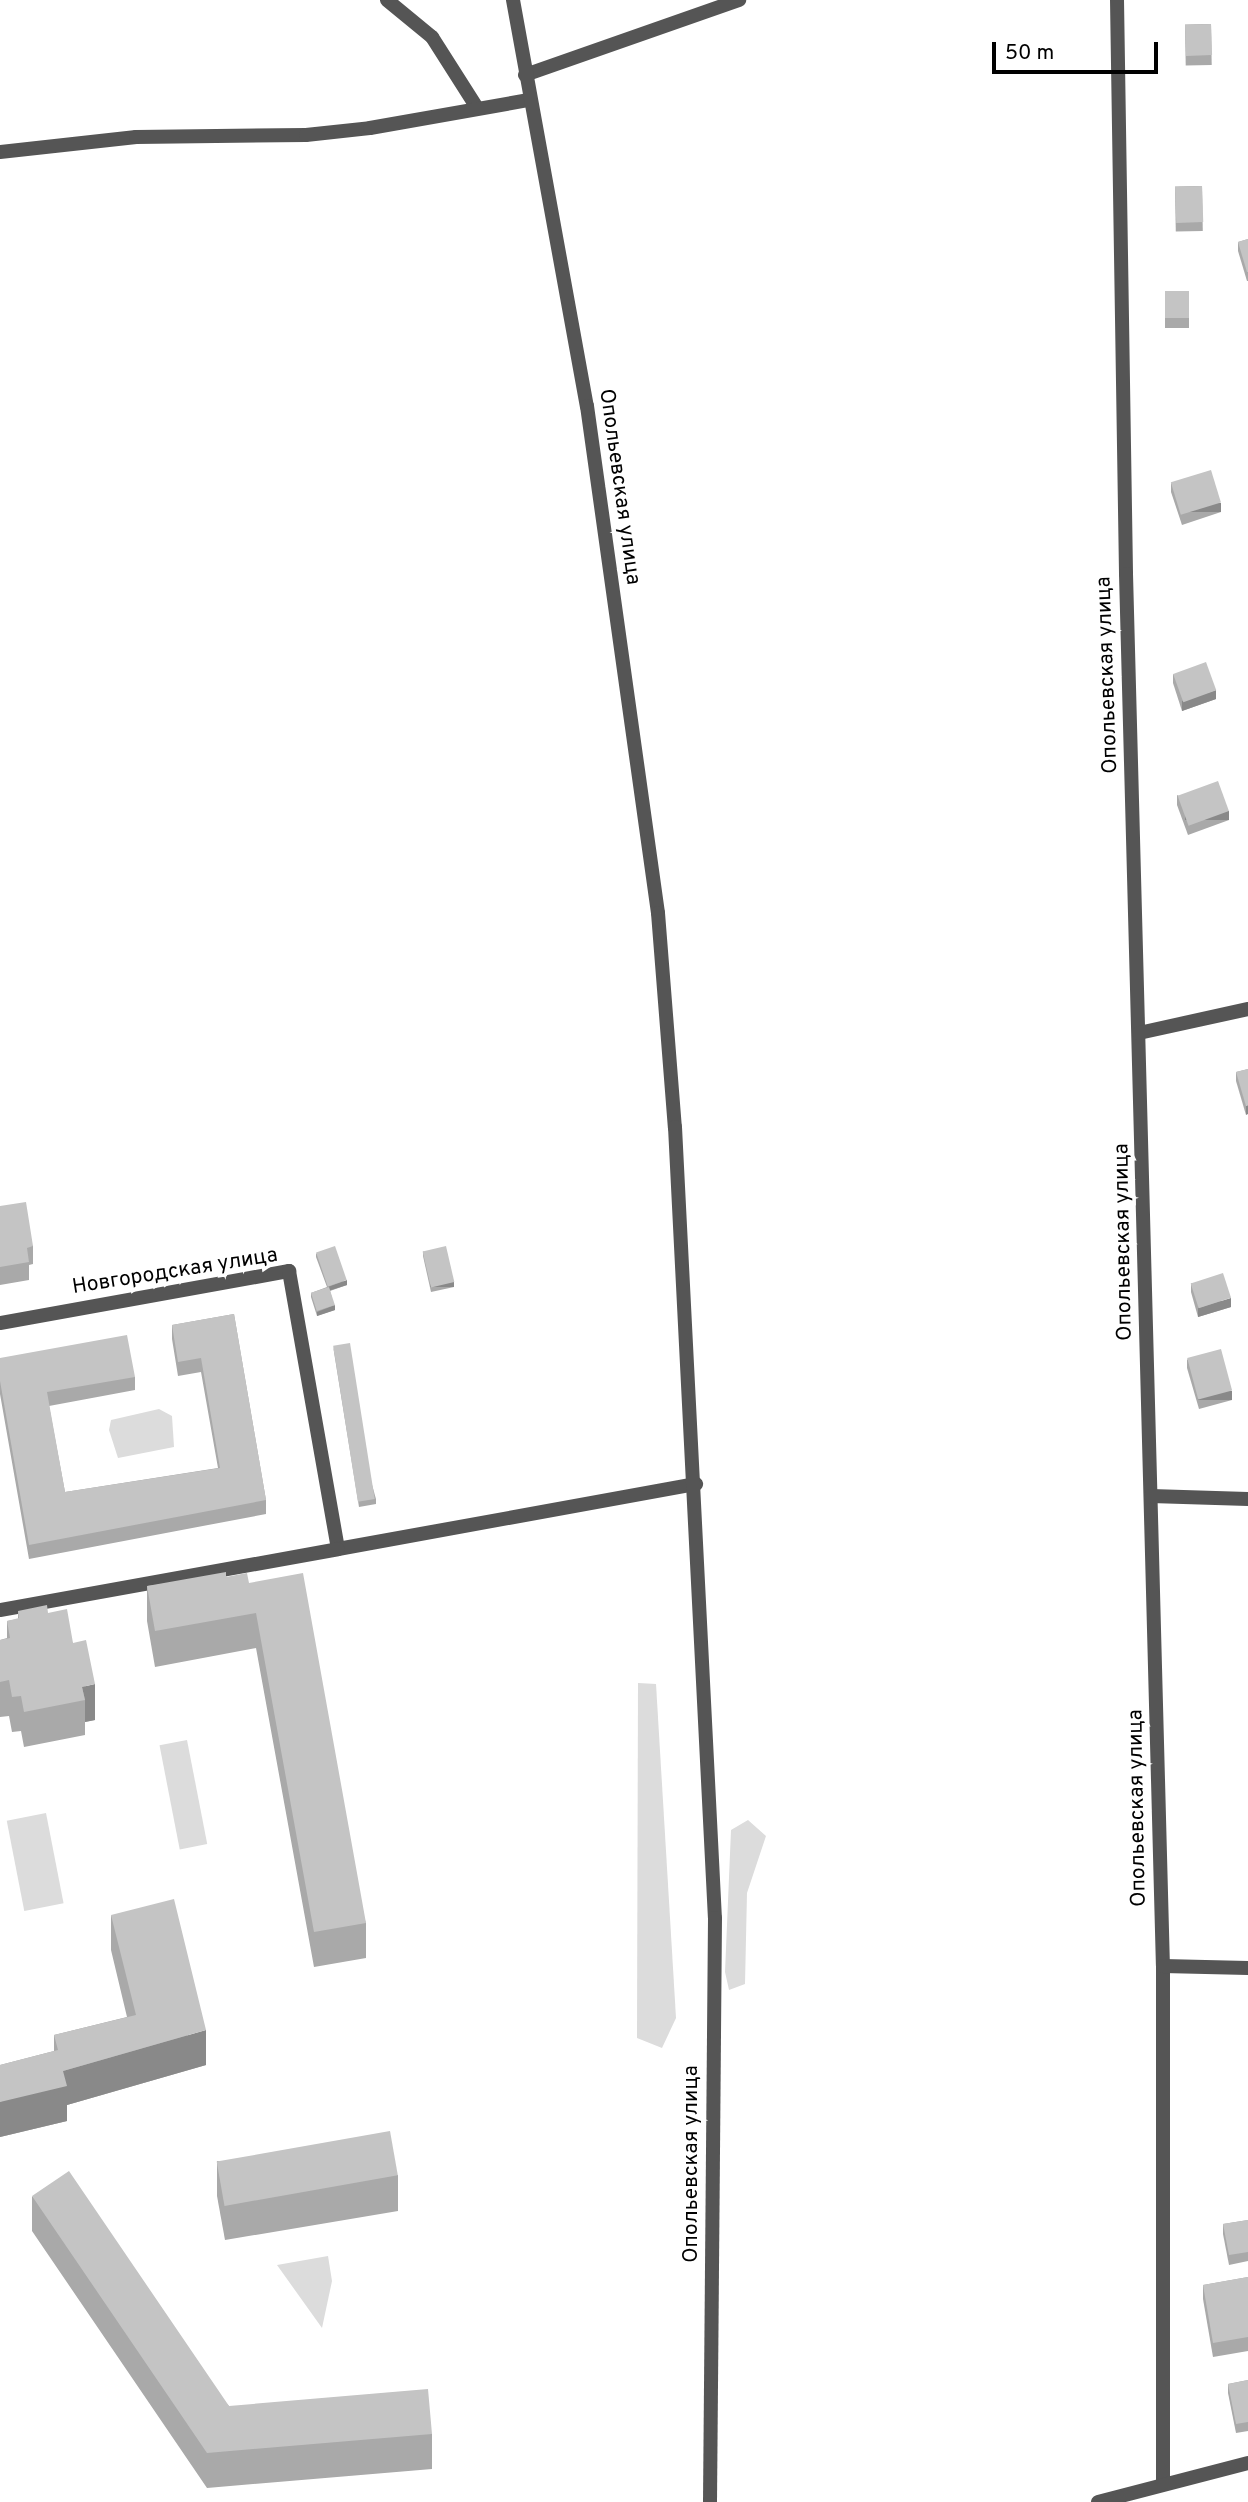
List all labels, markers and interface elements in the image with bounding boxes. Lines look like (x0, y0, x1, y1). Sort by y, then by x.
scale bar (996, 28, 1162, 72)
text: 50 m (1005, 40, 1054, 67)
street label: Опольевская улица (593, 387, 645, 587)
street label: Опольевская улица (1092, 576, 1124, 774)
street label: Опольевская улица (1110, 1143, 1138, 1341)
street label: Новгородская улица (70, 1243, 280, 1301)
street label: Опольевская улица (1124, 1709, 1152, 1907)
street label: Опольевская улица (679, 2065, 705, 2263)

